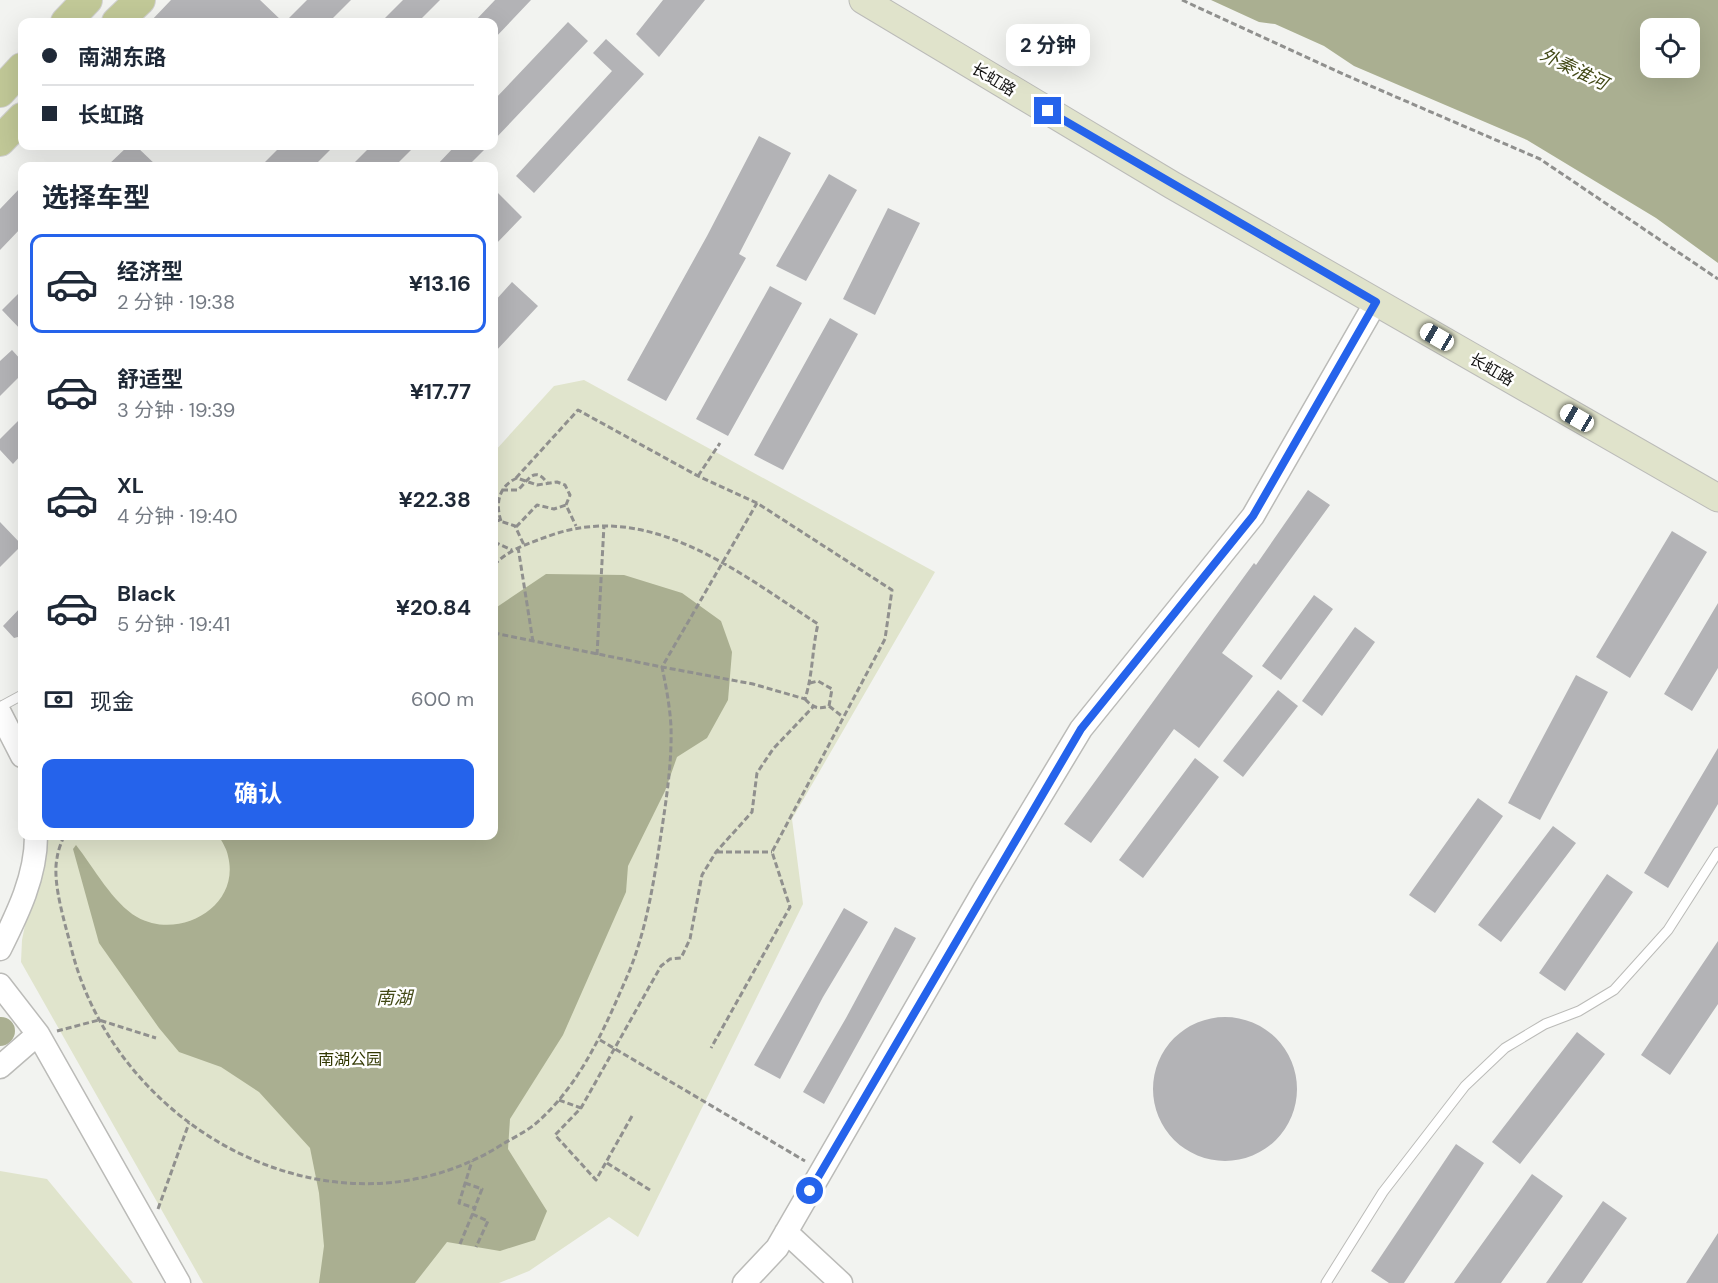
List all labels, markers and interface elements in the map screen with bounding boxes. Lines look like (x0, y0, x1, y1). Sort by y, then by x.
map controls (1640, 18, 1700, 78)
button: locate (1640, 18, 1700, 78)
callout: 2 分钟 (1006, 24, 1090, 66)
text: 2 分钟 (1020, 32, 1076, 58)
water label: 外秦淮河 (1536, 42, 1614, 97)
text: 南湖东路 (78, 43, 166, 72)
street label: 长虹路 (968, 58, 1020, 101)
route end (1034, 97, 1061, 124)
text: 长虹路 (78, 101, 144, 130)
text: 选择车型 (42, 180, 150, 215)
icon: car (45, 257, 99, 311)
text: 经济型 (117, 257, 183, 286)
text: ¥13.16 (409, 269, 471, 298)
text: 2 分钟 · 19:38 (117, 289, 235, 315)
car (1417, 320, 1457, 354)
street label: 长虹路 (1466, 348, 1518, 391)
icon: car (45, 365, 99, 419)
text: 舒适型 (117, 365, 183, 394)
text: ¥17.77 (410, 377, 471, 406)
text: 3 分钟 · 19:39 (117, 397, 235, 423)
car (1557, 401, 1597, 435)
text: XL (117, 471, 144, 500)
icon: car (45, 473, 99, 527)
text: ¥22.38 (399, 485, 471, 514)
text: 4 分钟 · 19:40 (117, 503, 238, 529)
text: Black (117, 579, 176, 608)
icon: car (45, 581, 99, 635)
text: ¥20.84 (396, 593, 471, 622)
text: 5 分钟 · 19:41 (117, 611, 230, 637)
icon: cash (42, 683, 75, 716)
text: 600 m (411, 686, 474, 712)
text: 现金 (90, 687, 134, 716)
button: 确认 (42, 759, 474, 828)
water label: 南湖 (376, 986, 415, 1010)
park label: 南湖公园 (318, 1049, 382, 1070)
route start (796, 1177, 823, 1204)

